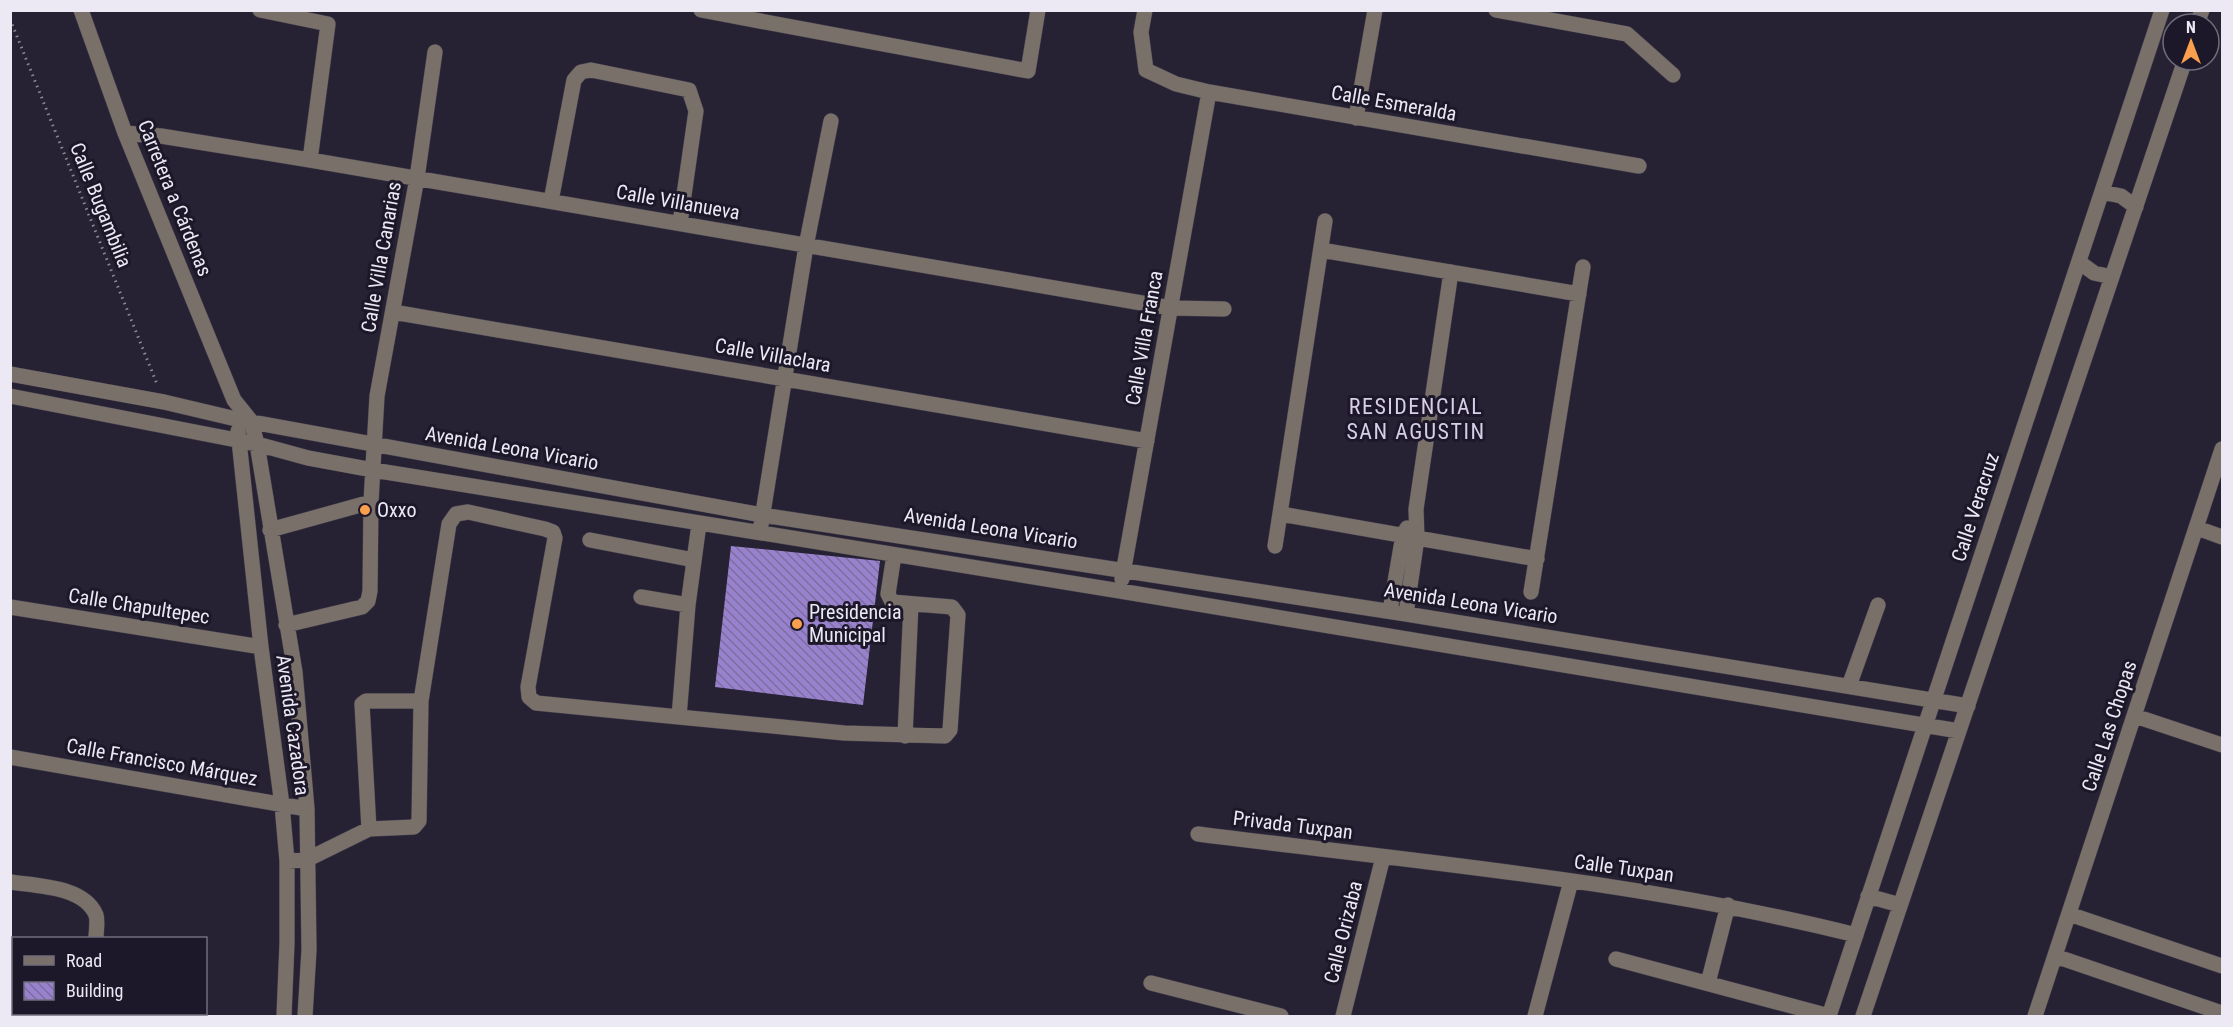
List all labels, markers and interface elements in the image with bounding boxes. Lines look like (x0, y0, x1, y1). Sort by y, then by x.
north arrow (2161, 12, 2221, 72)
text: N (2186, 18, 2196, 37)
street label: Calle Esmeralda (1329, 80, 1459, 126)
street label: Carretera a Cárdenas (133, 116, 217, 280)
street label: Calle Bugambilia (65, 139, 137, 271)
street label: Calle Villanueva (614, 179, 742, 225)
street label: Calle Villa Canarias (356, 180, 406, 334)
street label: Calle Villa Franca (1120, 269, 1168, 407)
street label: Calle Villaclara (713, 333, 833, 377)
district label: RESIDENCIAL SAN AGUSTIN (1346, 394, 1486, 444)
street label: Avenida Leona Vicario (424, 421, 600, 475)
street label: Calle Veracruz (1946, 449, 2004, 565)
place label: Oxxo (377, 498, 416, 522)
street label: Avenida Leona Vicario (903, 502, 1079, 554)
marker: Oxxo (358, 503, 372, 517)
street label: Avenida Leona Vicario (1383, 577, 1559, 629)
street label: Calle Chapultepec (67, 583, 211, 629)
place label: Presidencia Municipal (809, 600, 901, 647)
marker: Presidencia Municipal (790, 617, 804, 631)
street label: Avenida Cazadora (271, 653, 315, 797)
street label: Calle Las Chopas (2077, 657, 2141, 795)
street label: Calle Francisco Márquez (65, 733, 259, 791)
street label: Privada Tuxpan (1232, 806, 1354, 844)
street label: Calle Tuxpan (1572, 849, 1676, 887)
street label: Calle Orizaba (1319, 878, 1367, 986)
legend (12, 937, 207, 1015)
text: Road (66, 950, 102, 971)
text: Building (66, 980, 123, 1001)

